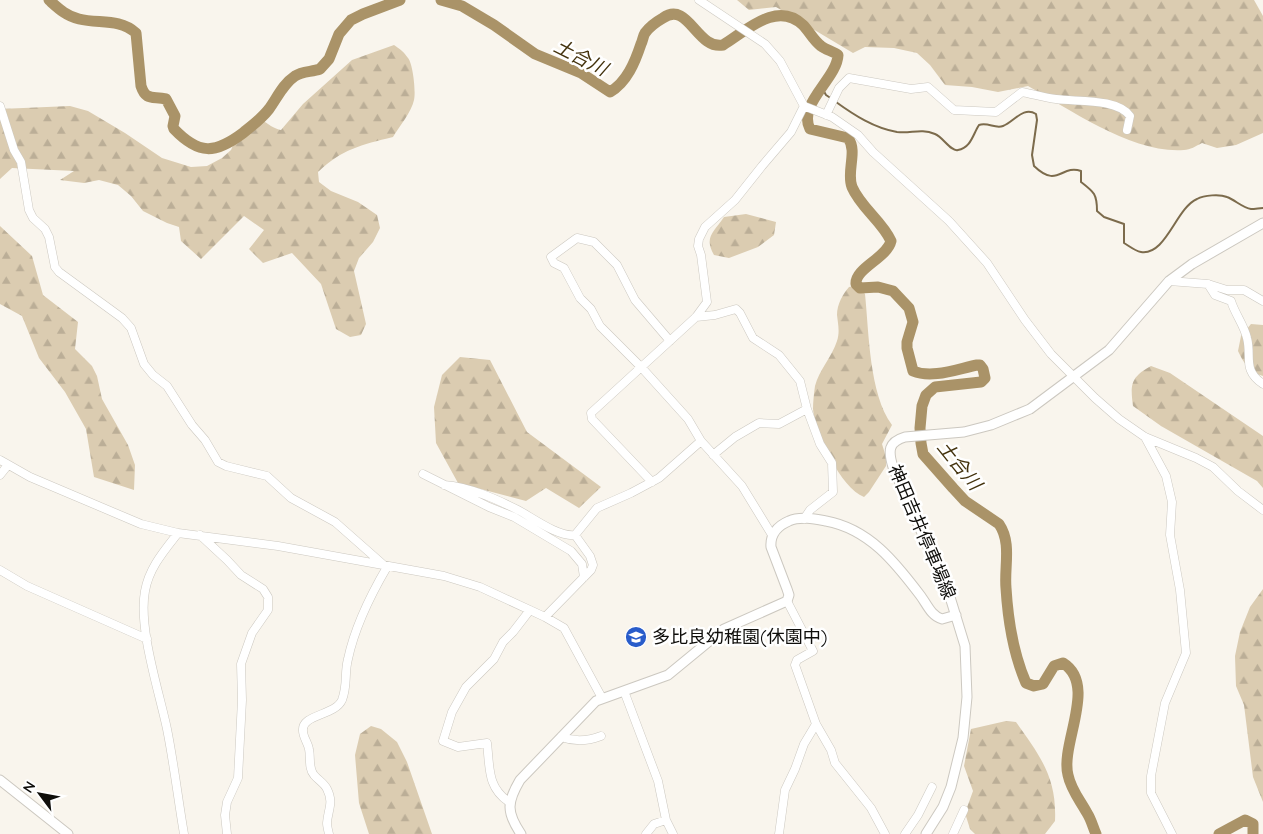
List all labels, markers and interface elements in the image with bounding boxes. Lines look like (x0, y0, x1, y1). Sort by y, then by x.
water label: 土合川 (550, 33, 614, 82)
water label: 土合川 (933, 435, 989, 496)
street label: 神田吉井停車場線 (884, 461, 961, 603)
school or university icon: 多比良幼稚園(休園中) (624, 625, 648, 649)
place label: 多比良幼稚園(休園中) (652, 625, 827, 648)
north arrow (15, 769, 65, 819)
text: N (19, 778, 39, 796)

